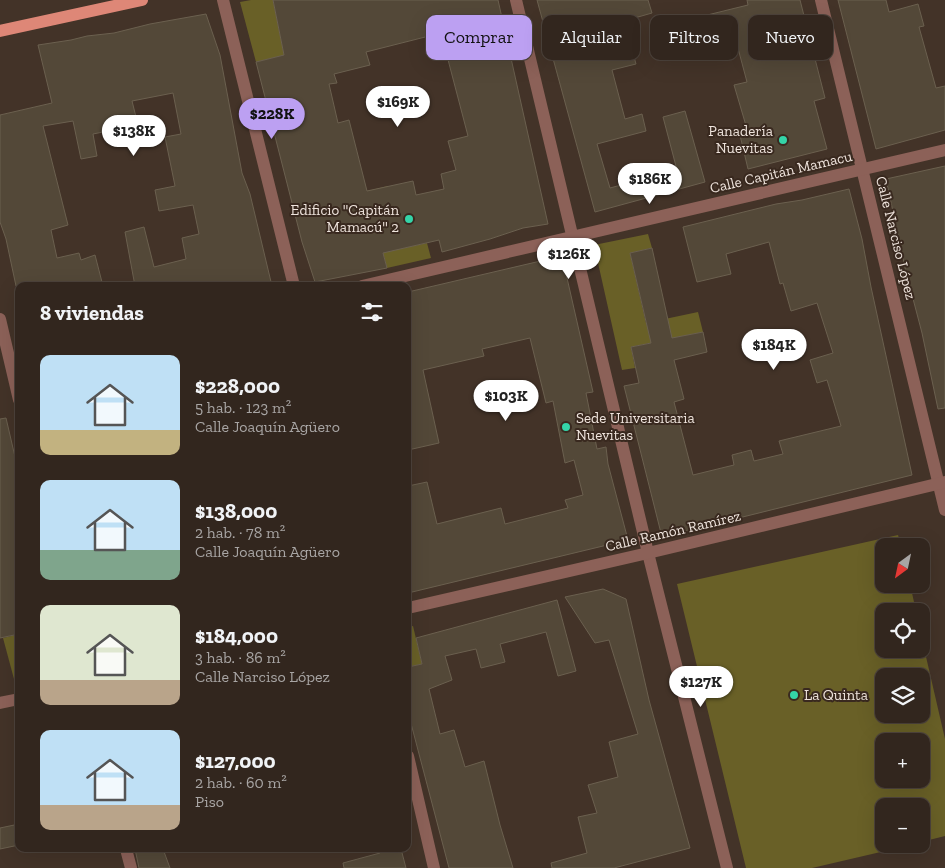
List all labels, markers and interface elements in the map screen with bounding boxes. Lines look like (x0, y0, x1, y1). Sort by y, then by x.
chip: Comprar (426, 15, 532, 60)
chip: Alquilar (542, 15, 640, 60)
chip: Filtros (650, 15, 738, 60)
chip: Nuevo (748, 15, 833, 60)
pin: $169K (363, 86, 433, 128)
text: $169K (377, 92, 419, 111)
pin: $228K (237, 98, 307, 140)
text: $228K (250, 104, 294, 123)
pin: $138K (99, 114, 169, 157)
text: $138K (113, 121, 155, 140)
place label: Panadería Nuevitas (708, 122, 773, 157)
marker: Panadería Nuevitas (777, 134, 789, 146)
street label: Calle Capitán Mamacu (708, 147, 854, 197)
pin: $186K (615, 162, 685, 205)
text: $186K (629, 169, 671, 188)
street label: Calle Narciso López (872, 174, 920, 302)
place label: Edificio "Capitán Mamacú" 2 (291, 201, 399, 236)
marker: Edificio "Capitán Mamacú" 2 (403, 213, 415, 225)
pin: $126K (534, 238, 604, 280)
text: $126K (548, 244, 590, 263)
icon: filters (358, 298, 386, 326)
text: 8 viviendas (40, 300, 144, 325)
pin: $184K (739, 328, 809, 371)
text: $184K (753, 335, 795, 354)
text: $228,000 (195, 373, 280, 398)
icon: home (80, 375, 140, 435)
pin: $103K (471, 380, 541, 422)
text: $103K (485, 386, 527, 405)
text: 5 hab. · 123 m² (195, 398, 291, 417)
place label: Sede Universitaria Nuevitas (576, 409, 695, 444)
text: Calle Joaquín Agüero (195, 417, 340, 436)
marker: Sede Universitaria Nuevitas (560, 421, 572, 433)
text: $138,000 (195, 498, 277, 523)
icon: home (80, 500, 140, 560)
street label: Calle Ramón Ramírez (604, 507, 743, 555)
text: 2 hab. · 78 m² (195, 523, 285, 542)
north arrow (875, 538, 930, 592)
map controls (875, 538, 930, 853)
text: Calle Joaquín Agüero (195, 542, 340, 561)
button: locate (875, 603, 930, 658)
text: $184,000 (195, 623, 278, 648)
icon: home (80, 625, 140, 685)
text: 3 hab. · 86 m² (195, 648, 286, 667)
pin: $127K (666, 666, 736, 708)
text: Calle Narciso López (195, 667, 330, 686)
button: layers (875, 668, 930, 723)
text: $127K (680, 672, 722, 691)
place label: La Quinta (804, 686, 868, 704)
marker: La Quinta (788, 689, 800, 701)
button: + (875, 733, 930, 788)
text: $127,000 (195, 748, 276, 773)
icon: home (80, 750, 140, 810)
text: 2 hab. · 60 m² (195, 773, 287, 792)
text: Piso (195, 792, 224, 811)
button: − (875, 798, 930, 853)

